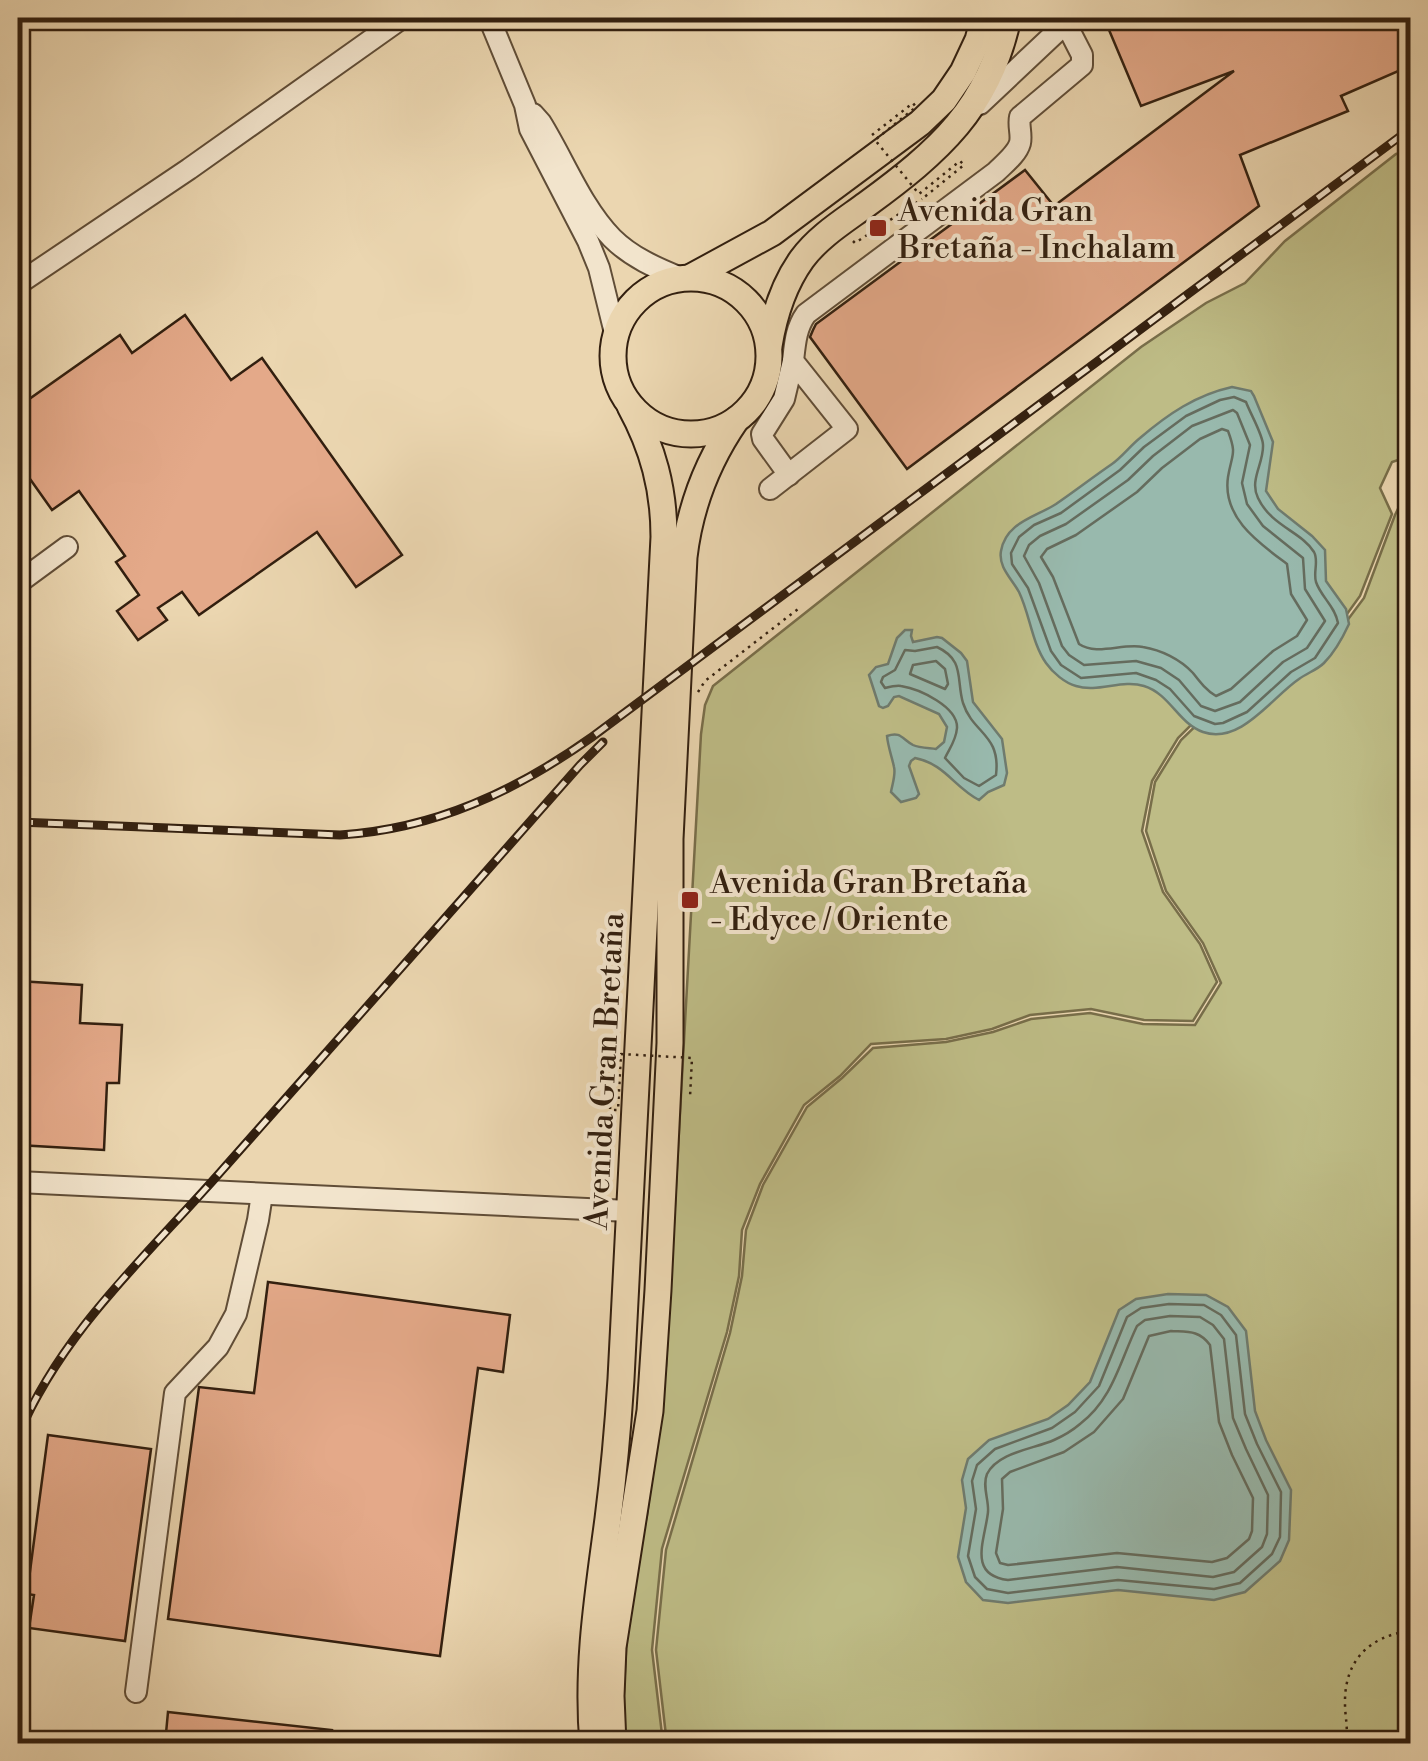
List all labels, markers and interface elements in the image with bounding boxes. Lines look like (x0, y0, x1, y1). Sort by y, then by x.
place label: Avenida Gran Bretaña - Inchalam (897, 191, 1175, 268)
marker: Avenida Gran Bretaña - Inchalam (867, 217, 889, 239)
place label: Avenida Gran Bretaña - Edyce / Oriente (709, 863, 1028, 940)
marker: Avenida Gran Bretaña - Edyce / Oriente (679, 889, 701, 911)
street label: Avenida Gran Bretaña (577, 911, 633, 1232)

